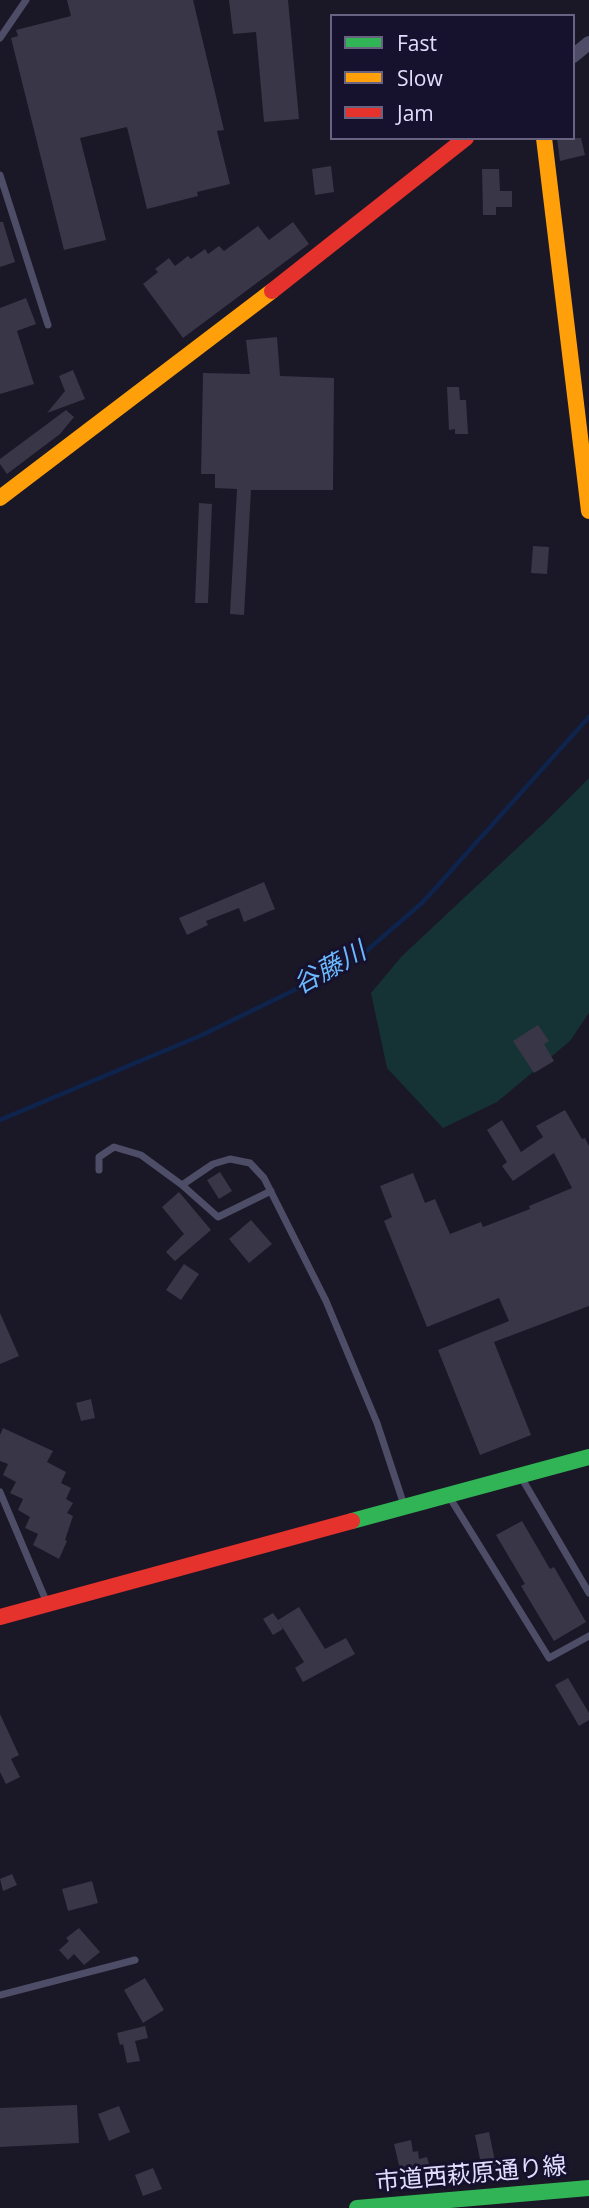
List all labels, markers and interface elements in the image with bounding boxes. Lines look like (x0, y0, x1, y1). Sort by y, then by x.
legend (330, 14, 575, 140)
text: Fast (397, 29, 437, 57)
text: Slow (397, 64, 443, 92)
text: Jam (397, 99, 434, 127)
water label: 谷藤川 (288, 936, 372, 1002)
street label: 市道西萩原通り線 (374, 2152, 568, 2198)

